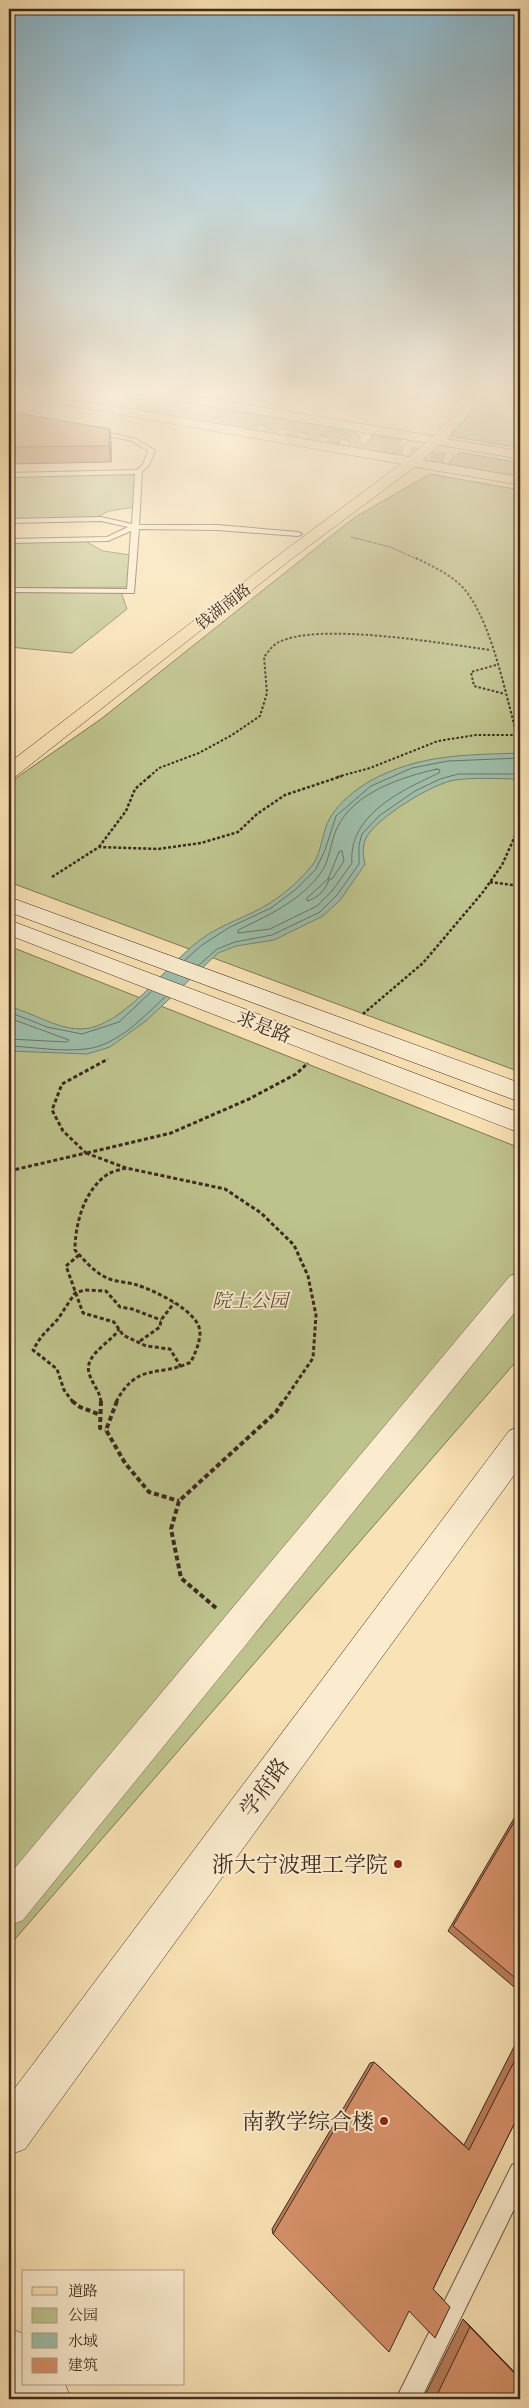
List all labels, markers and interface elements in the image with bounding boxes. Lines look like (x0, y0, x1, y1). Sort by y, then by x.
street label: 钱湖南路 (192, 579, 257, 637)
street label: 求是路 (232, 1006, 295, 1051)
park label: 院士公园 (212, 1289, 291, 1316)
street label: 学府路 (234, 1753, 299, 1825)
place label: 浙大宁波理工学院 (212, 1851, 388, 1883)
marker: 浙大宁波理工学院 (392, 1858, 404, 1870)
place label: 南教学综合楼 (242, 2108, 374, 2140)
marker: 南教学综合楼 (378, 2115, 390, 2127)
legend (22, 2270, 185, 2386)
text: 道路 (68, 2282, 98, 2303)
text: 公园 (68, 2306, 98, 2327)
text: 水域 (68, 2332, 98, 2353)
text: 建筑 (68, 2356, 98, 2377)

